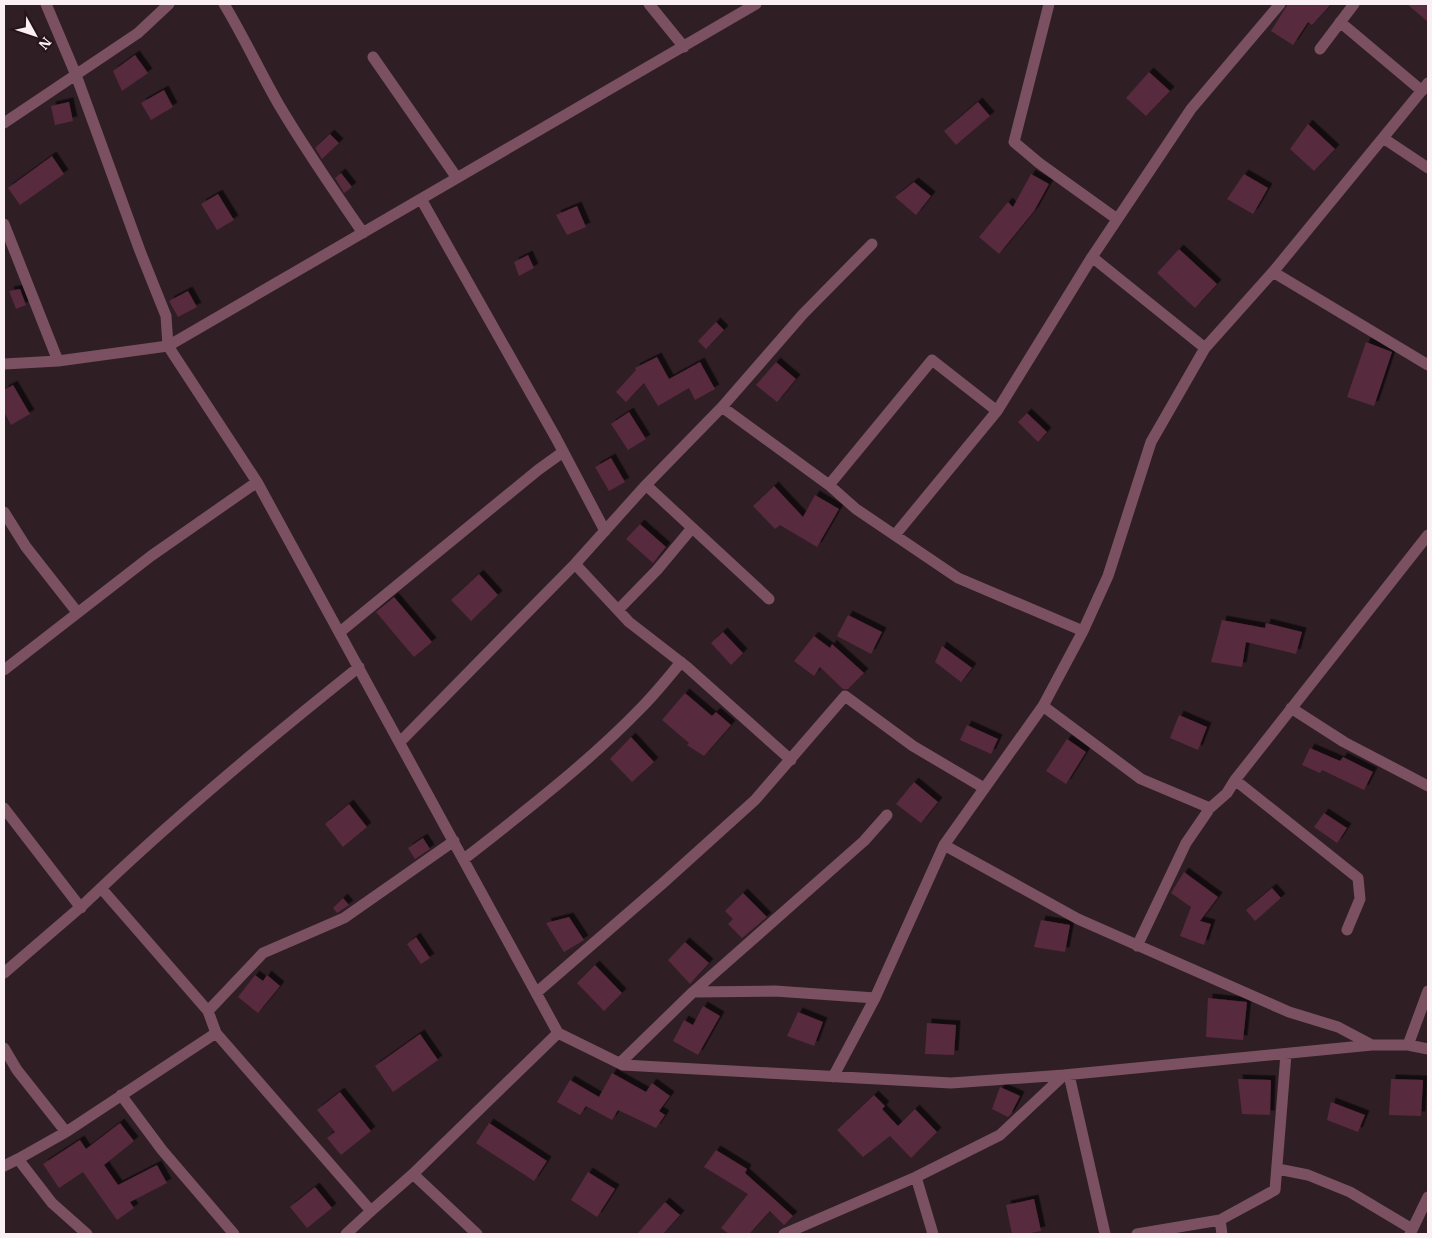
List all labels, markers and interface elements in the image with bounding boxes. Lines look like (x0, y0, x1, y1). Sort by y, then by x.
north arrow (10, 10, 60, 60)
text: N (35, 33, 55, 53)

